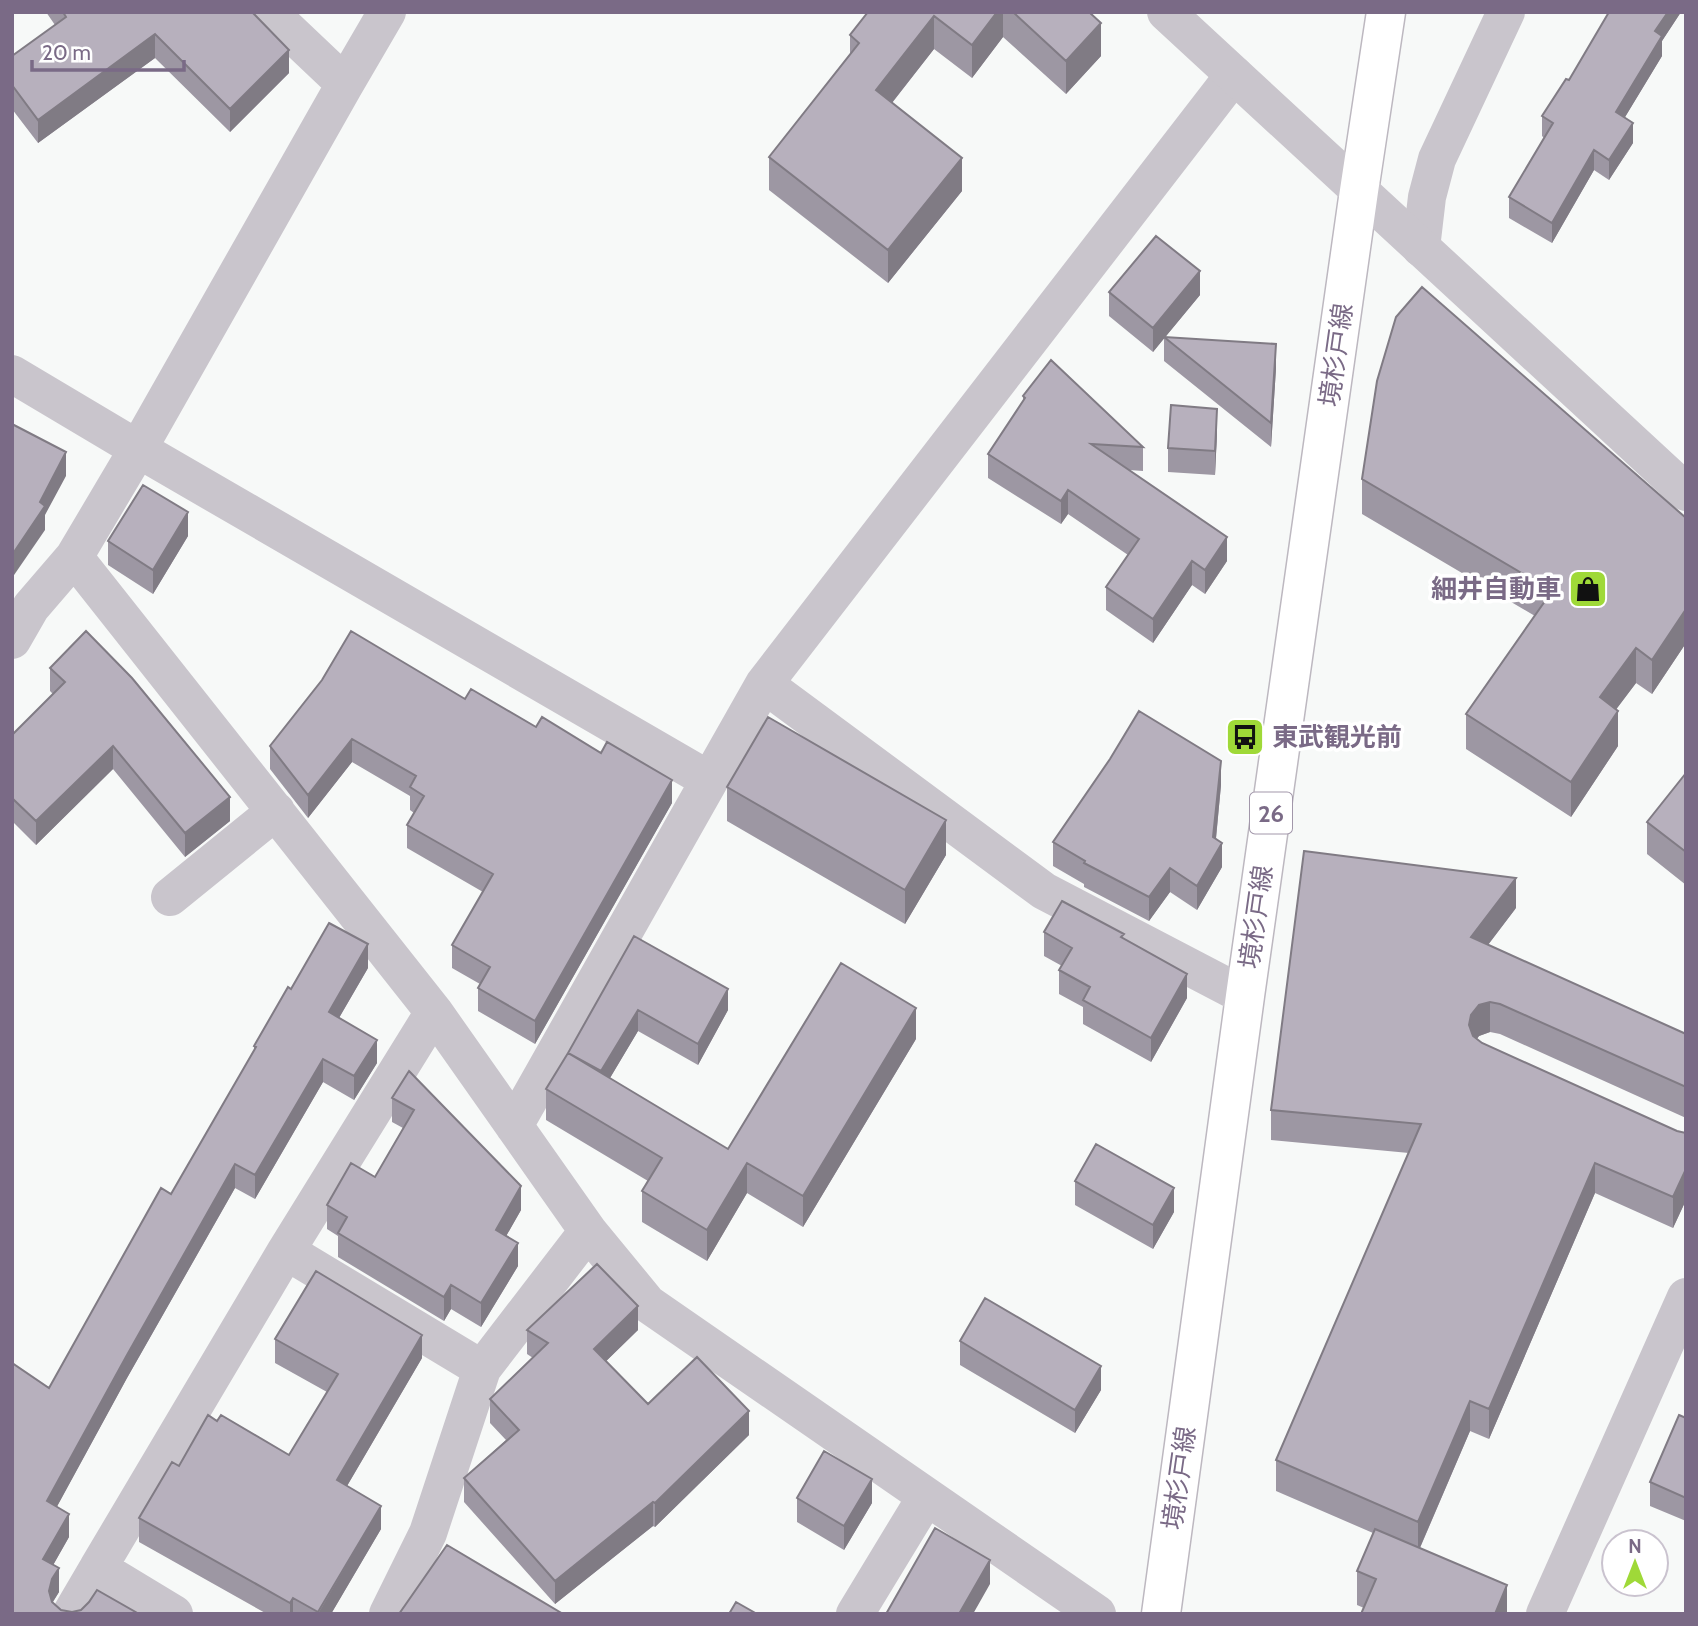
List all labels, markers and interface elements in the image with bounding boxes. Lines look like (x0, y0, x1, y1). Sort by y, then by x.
scale bar (32, 28, 184, 72)
text: 20 m (42, 40, 91, 65)
street label: 境杉戸線 (1313, 301, 1359, 409)
shop icon: 細井自動車 (1567, 568, 1609, 610)
place label: 細井自動車 (1431, 573, 1561, 605)
bus stop icon: 東武観光前 (1224, 716, 1266, 758)
place label: 東武観光前 (1272, 721, 1402, 753)
road number: 26 (1250, 792, 1292, 834)
street label: 境杉戸線 (1233, 863, 1279, 971)
street label: 境杉戸線 (1156, 1424, 1202, 1532)
north arrow (1600, 1528, 1670, 1598)
text: N (1628, 1535, 1642, 1558)

